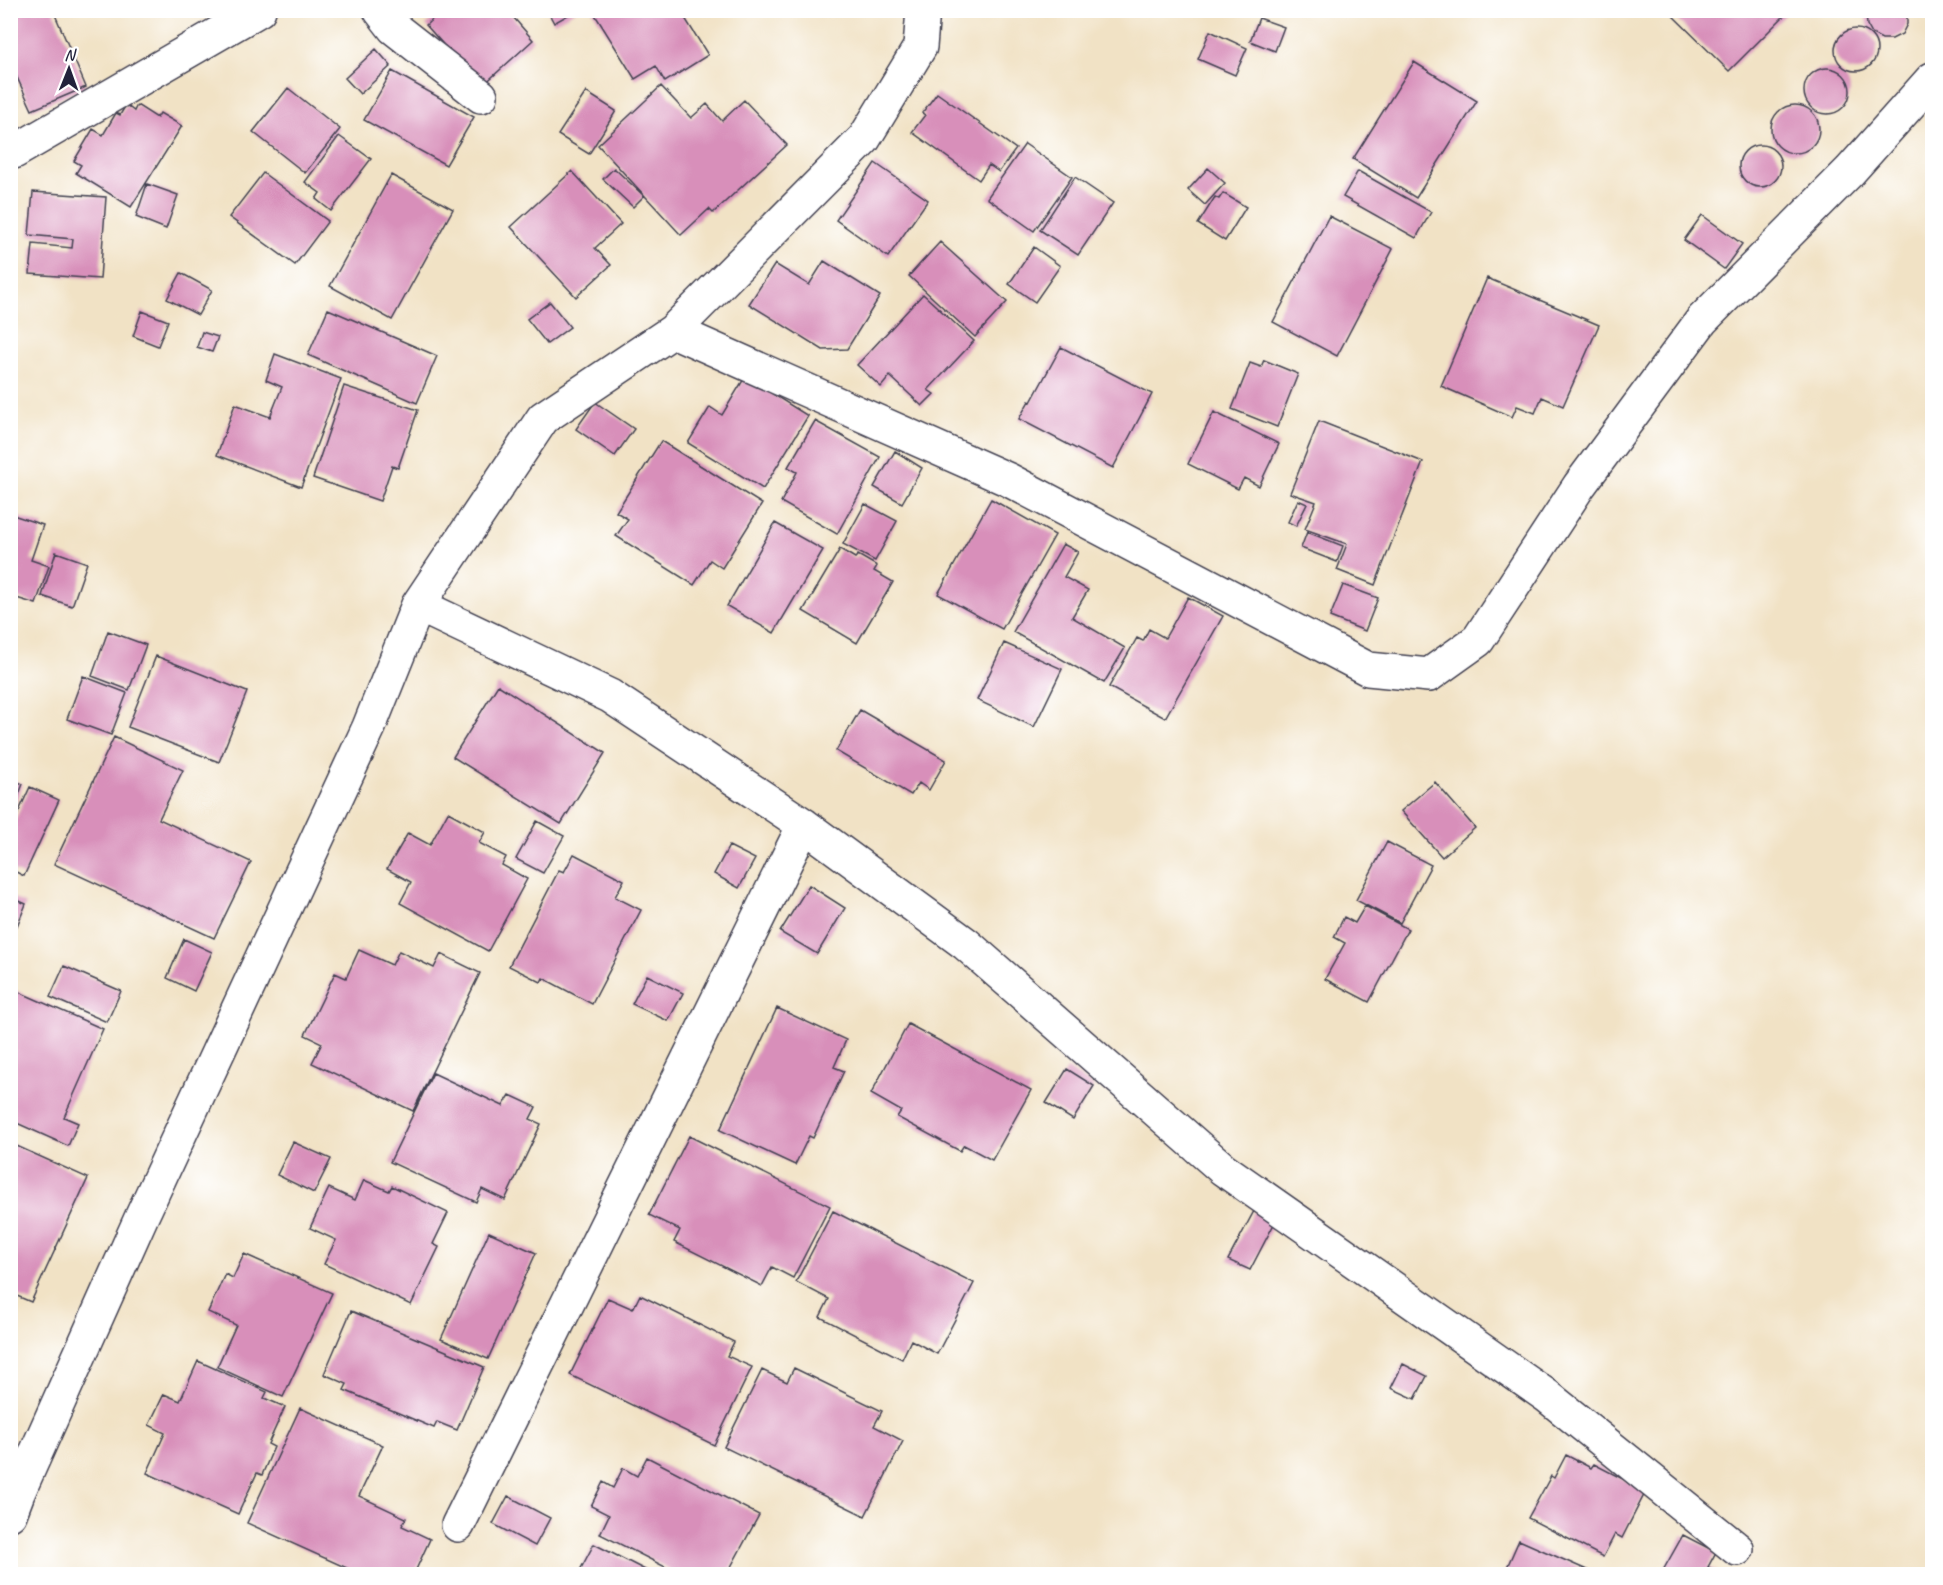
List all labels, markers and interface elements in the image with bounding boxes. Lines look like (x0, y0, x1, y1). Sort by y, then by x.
north arrow (39, 39, 99, 99)
text: N (64, 45, 77, 65)

